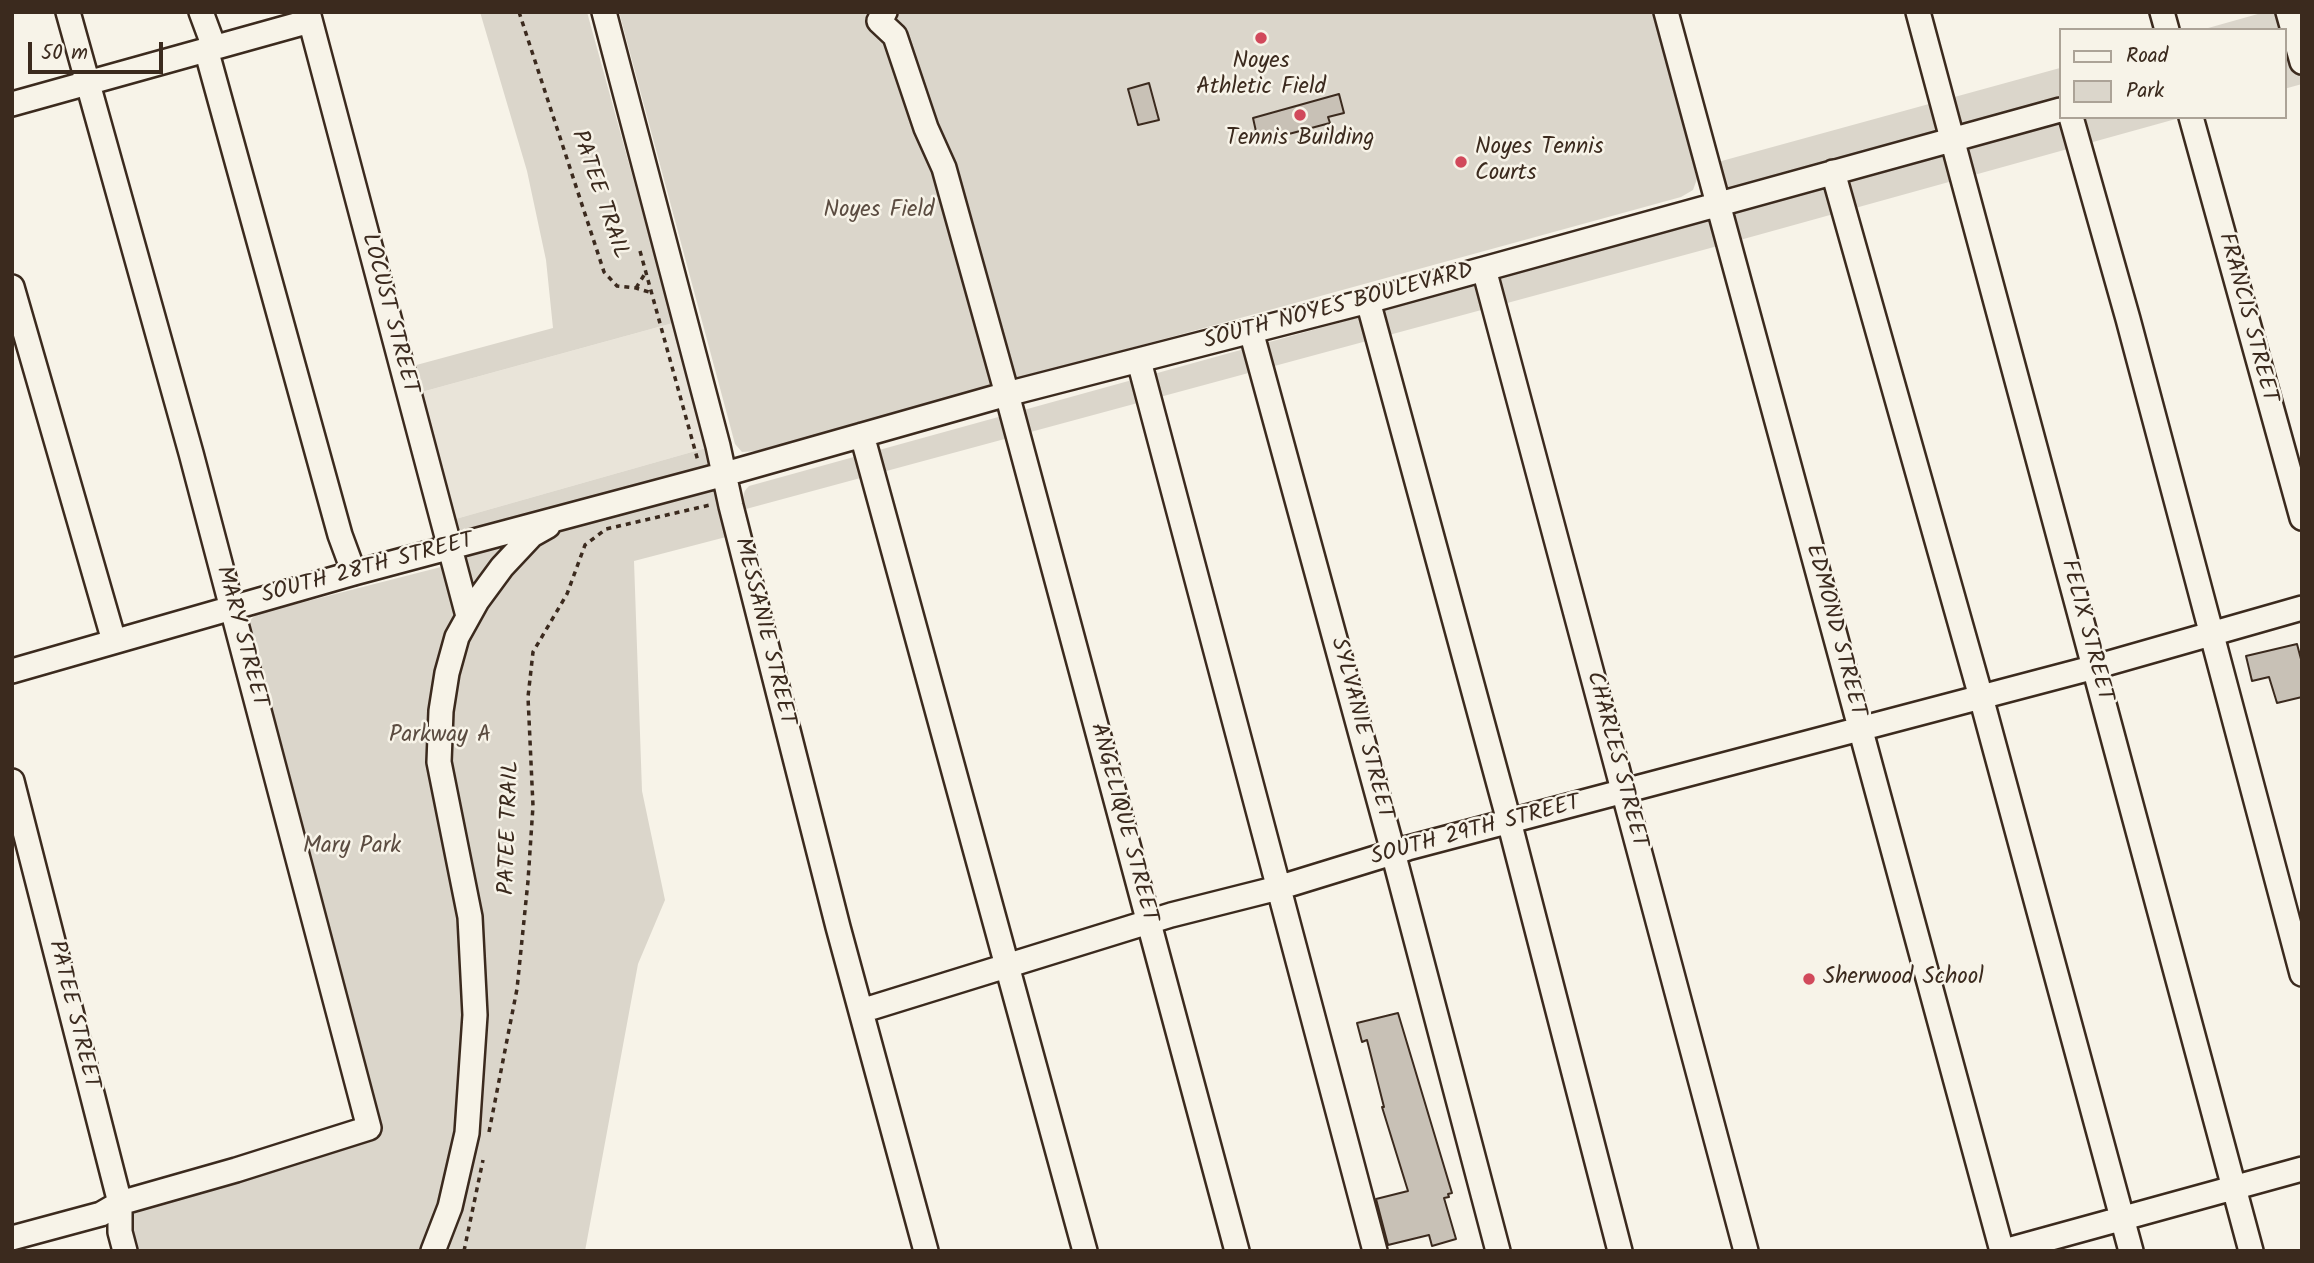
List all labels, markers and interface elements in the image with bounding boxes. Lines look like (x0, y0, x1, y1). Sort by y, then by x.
scale bar (32, 28, 166, 72)
legend (2058, 28, 2286, 119)
marker: Noyes Athletic Field (1253, 30, 1269, 46)
text: 50 m (41, 37, 88, 70)
text: Road (2126, 40, 2168, 73)
place label: Noyes Athletic Field (1196, 49, 1326, 103)
text: Park (2126, 75, 2164, 108)
marker: Tennis Building (1292, 107, 1308, 123)
place label: Tennis Building (1226, 126, 1374, 154)
street label: PATEE TRAIL (563, 127, 633, 263)
place label: Noyes Tennis Courts (1475, 135, 1604, 189)
marker: Noyes Tennis Courts (1453, 154, 1469, 170)
park label: Noyes Field (823, 198, 935, 226)
street label: FRANCIS STREET (2210, 230, 2282, 406)
street label: LOCUST STREET (353, 231, 423, 397)
street label: SOUTH NOYES BOULEVARD (1201, 259, 1477, 357)
street label: SOUTH 28TH STREET (259, 528, 477, 612)
street label: MESSANIE STREET (726, 535, 800, 729)
street label: EDMOND STREET (1798, 542, 1870, 720)
street label: FELIX STREET (2053, 557, 2117, 705)
street label: MARY STREET (208, 563, 272, 711)
street label: SYLVANIE STREET (1323, 635, 1397, 823)
street label: CHARLES STREET (1578, 669, 1652, 851)
street label: ANGELIQUE STREET (1082, 720, 1162, 926)
park label: Parkway A (389, 723, 491, 751)
street label: PATEE TRAIL (495, 760, 527, 896)
street label: SOUTH 29TH STREET (1368, 791, 1584, 873)
park label: Mary Park (303, 834, 401, 862)
street label: PATEE STREET (40, 938, 104, 1092)
place label: Sherwood School (1823, 965, 1984, 993)
marker: Sherwood School (1801, 971, 1817, 987)

